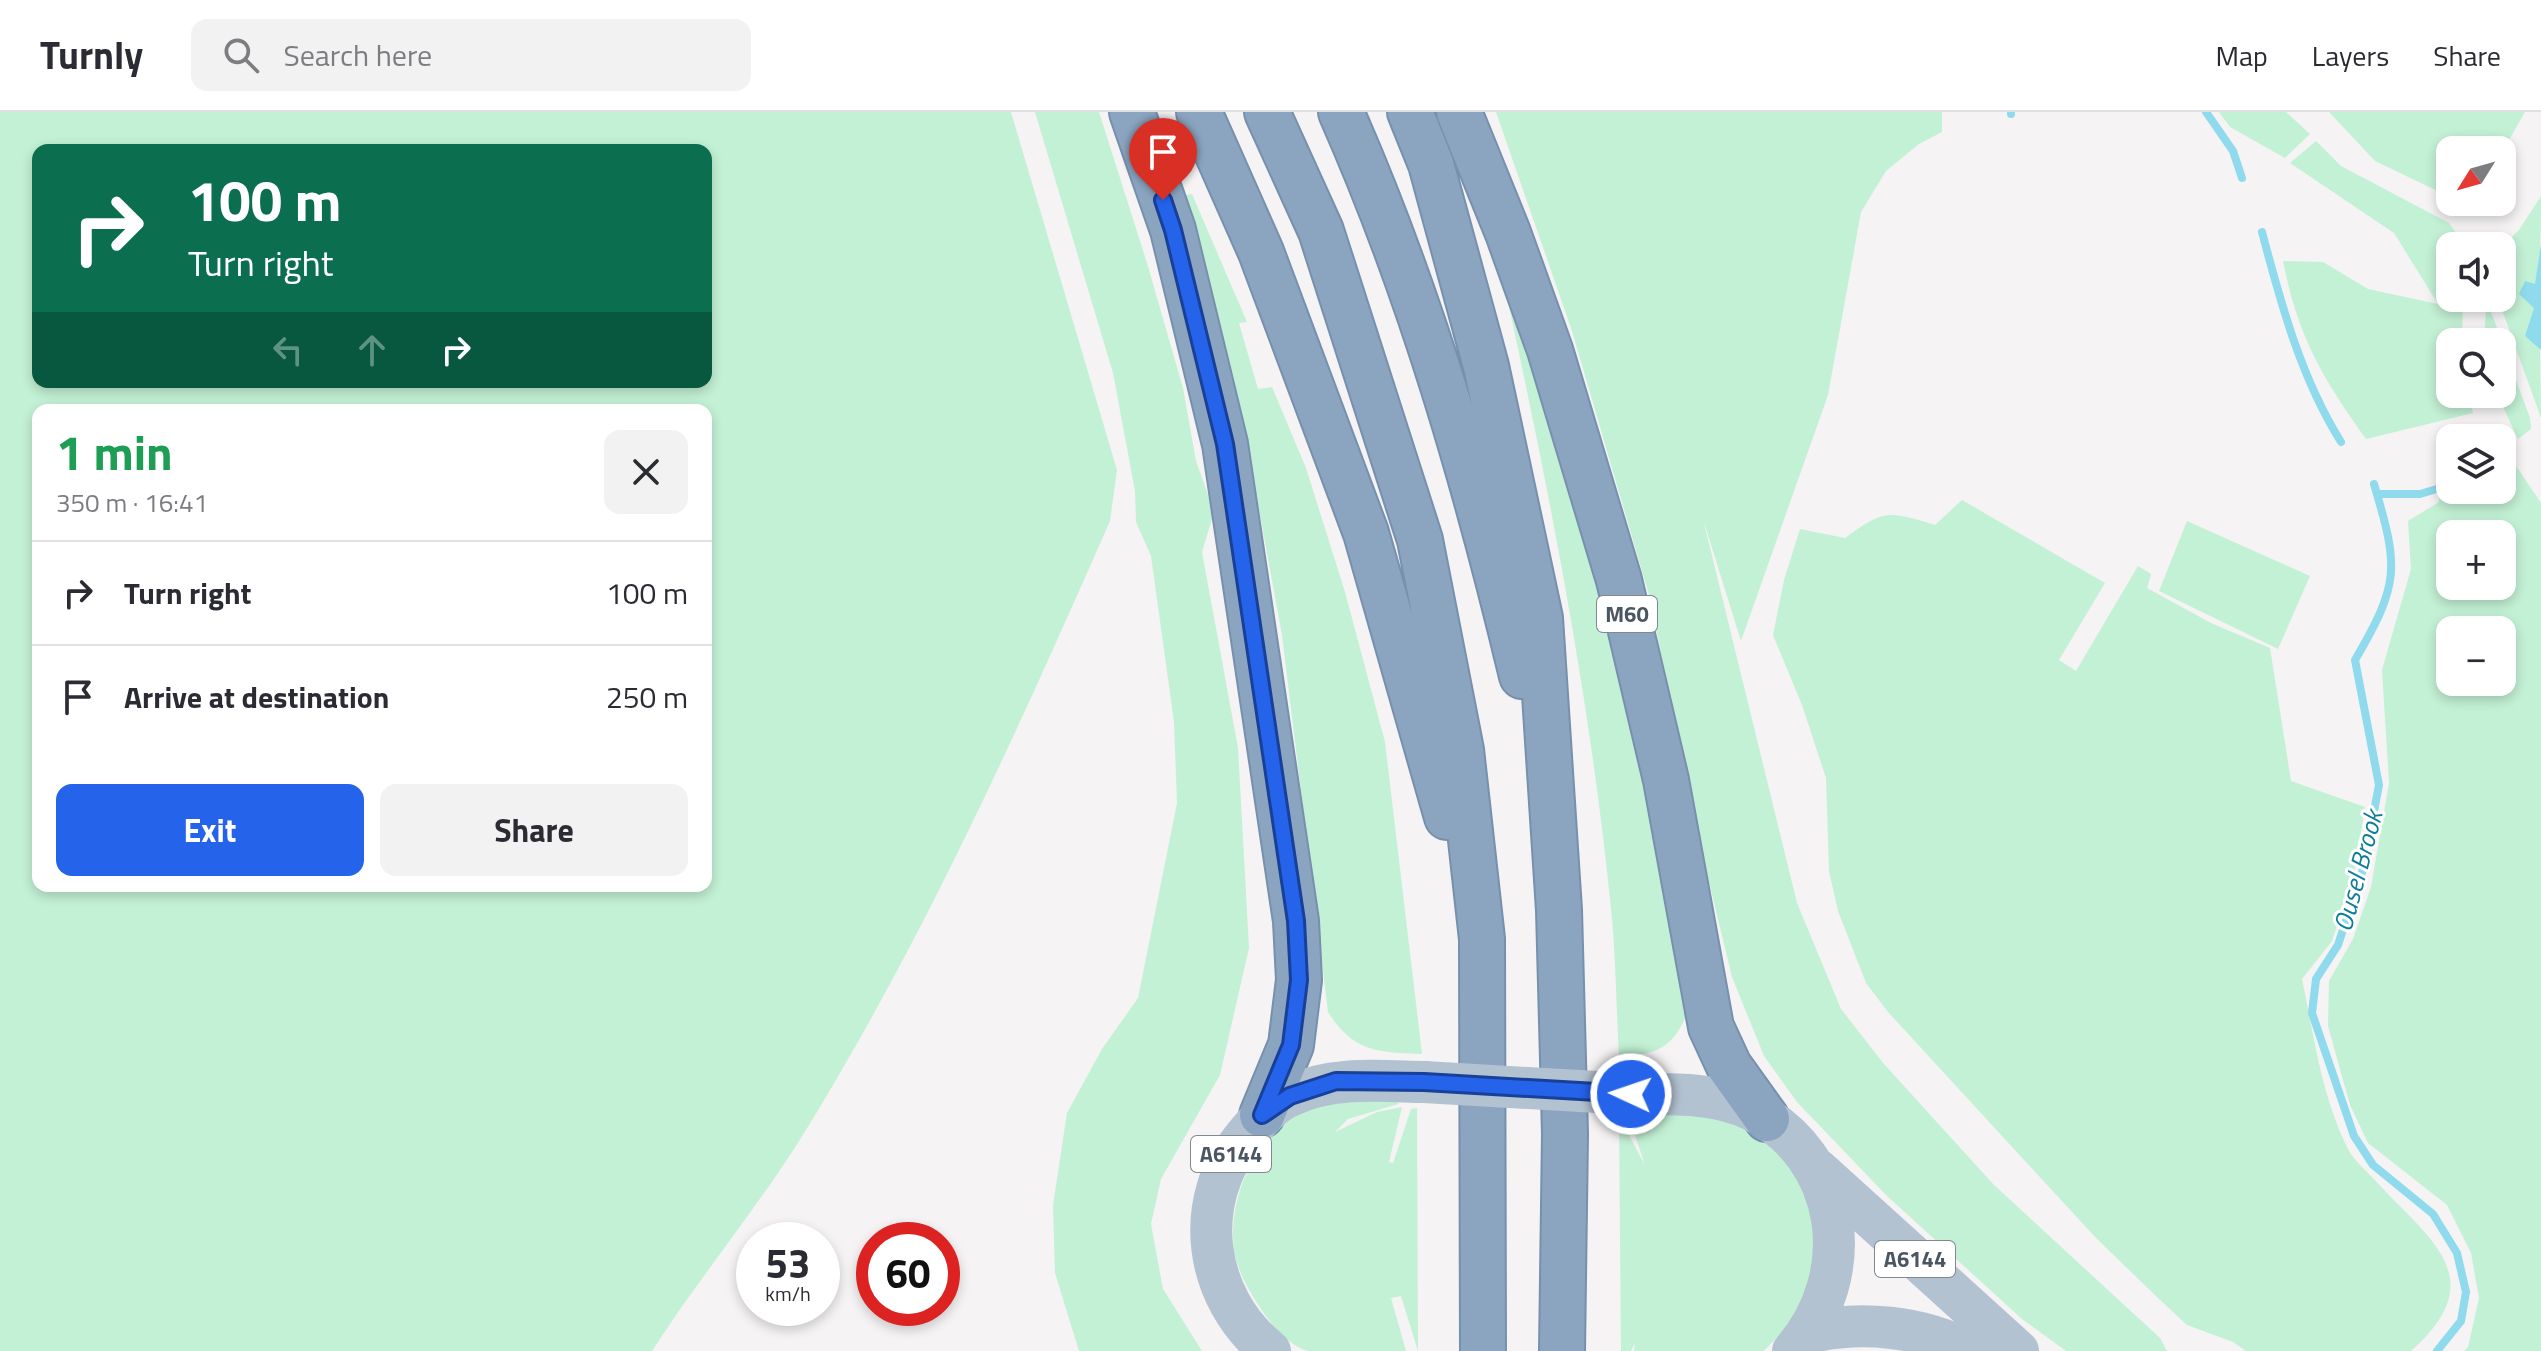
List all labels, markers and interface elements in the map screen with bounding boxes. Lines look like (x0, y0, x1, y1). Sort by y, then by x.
search box (191, 19, 751, 91)
text: Turnly (40, 26, 143, 84)
text: Search here (283, 32, 432, 78)
icon: search (219, 33, 263, 77)
text: Map (2215, 34, 2268, 77)
text: Layers (2312, 34, 2389, 77)
text: Share (2433, 34, 2501, 77)
pin (1129, 118, 1197, 200)
icon: arrive (1141, 130, 1185, 174)
north arrow (2436, 136, 2516, 216)
map controls (2436, 136, 2516, 696)
text: 100 m (188, 158, 341, 243)
icon: right (56, 176, 160, 280)
button: sound (2436, 232, 2516, 312)
text: Turn right (188, 235, 333, 290)
icon: left (266, 328, 310, 372)
icon: ahead (350, 328, 394, 372)
icon: right (434, 328, 478, 372)
button: search (2436, 328, 2516, 408)
text: 1 min (56, 416, 173, 489)
button: layers (2436, 424, 2516, 504)
button: close (604, 430, 688, 514)
text: 350 m · 16:41 (56, 483, 208, 522)
button: + (2436, 520, 2516, 600)
text: Turn right (124, 570, 252, 616)
text: 100 m (606, 570, 688, 616)
icon: right (56, 571, 100, 615)
road number: M60 (1597, 596, 1657, 632)
button: − (2436, 616, 2516, 696)
text: Arrive at destination (124, 674, 389, 720)
text: 250 m (606, 674, 688, 720)
icon: arrive (56, 675, 100, 719)
button: Exit (56, 784, 364, 876)
button: Share (380, 784, 688, 876)
water label: Ousel Brook (2323, 803, 2393, 936)
position arrow (1589, 1052, 1673, 1136)
road number: A6144 (1191, 1136, 1271, 1172)
speed limit sign: 60 (856, 1222, 960, 1326)
text: 53 (766, 1233, 810, 1294)
road number: A6144 (1875, 1241, 1955, 1277)
text: km/h (765, 1278, 811, 1309)

